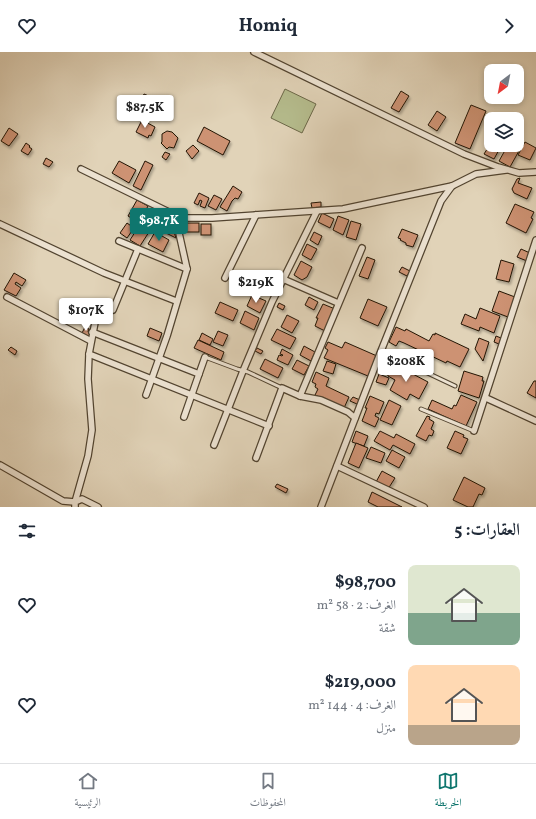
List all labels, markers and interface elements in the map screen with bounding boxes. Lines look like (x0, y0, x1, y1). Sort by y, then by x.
text: Homiq (239, 14, 297, 39)
icon: heart (16, 15, 38, 37)
icon: forward (498, 15, 520, 37)
north arrow (484, 64, 524, 104)
map controls (484, 64, 524, 152)
pin: $87.5K (112, 95, 178, 129)
text: $87.5K (126, 99, 164, 117)
button: layers (484, 112, 524, 152)
pin: $98.7K (126, 208, 192, 242)
text: $98.7K (139, 212, 179, 230)
pin: $219K (228, 270, 284, 304)
text: $219K (238, 274, 274, 292)
pin: $107K (58, 298, 114, 332)
text: $107K (68, 302, 104, 320)
pin: $208K (378, 349, 434, 383)
text: $208K (387, 353, 425, 371)
text: العقارات: 5 (454, 519, 520, 542)
icon: filters (16, 520, 38, 542)
text: $98,700 (335, 571, 396, 594)
icon: home (440, 581, 488, 629)
icon: heart (16, 594, 38, 616)
text: الغرف: 2 · 58 m² (317, 597, 396, 615)
text: شقة (379, 620, 396, 638)
text: $219,000 (325, 671, 396, 694)
icon: home (440, 681, 488, 729)
icon: heart (16, 694, 38, 716)
text: الغرف: 4 · 144 m² (308, 697, 396, 715)
text: منزل (376, 720, 396, 738)
tab: الرئيسية (74, 770, 101, 813)
tab: المحفوظات (250, 770, 286, 813)
tab: الخريطة (435, 770, 462, 813)

